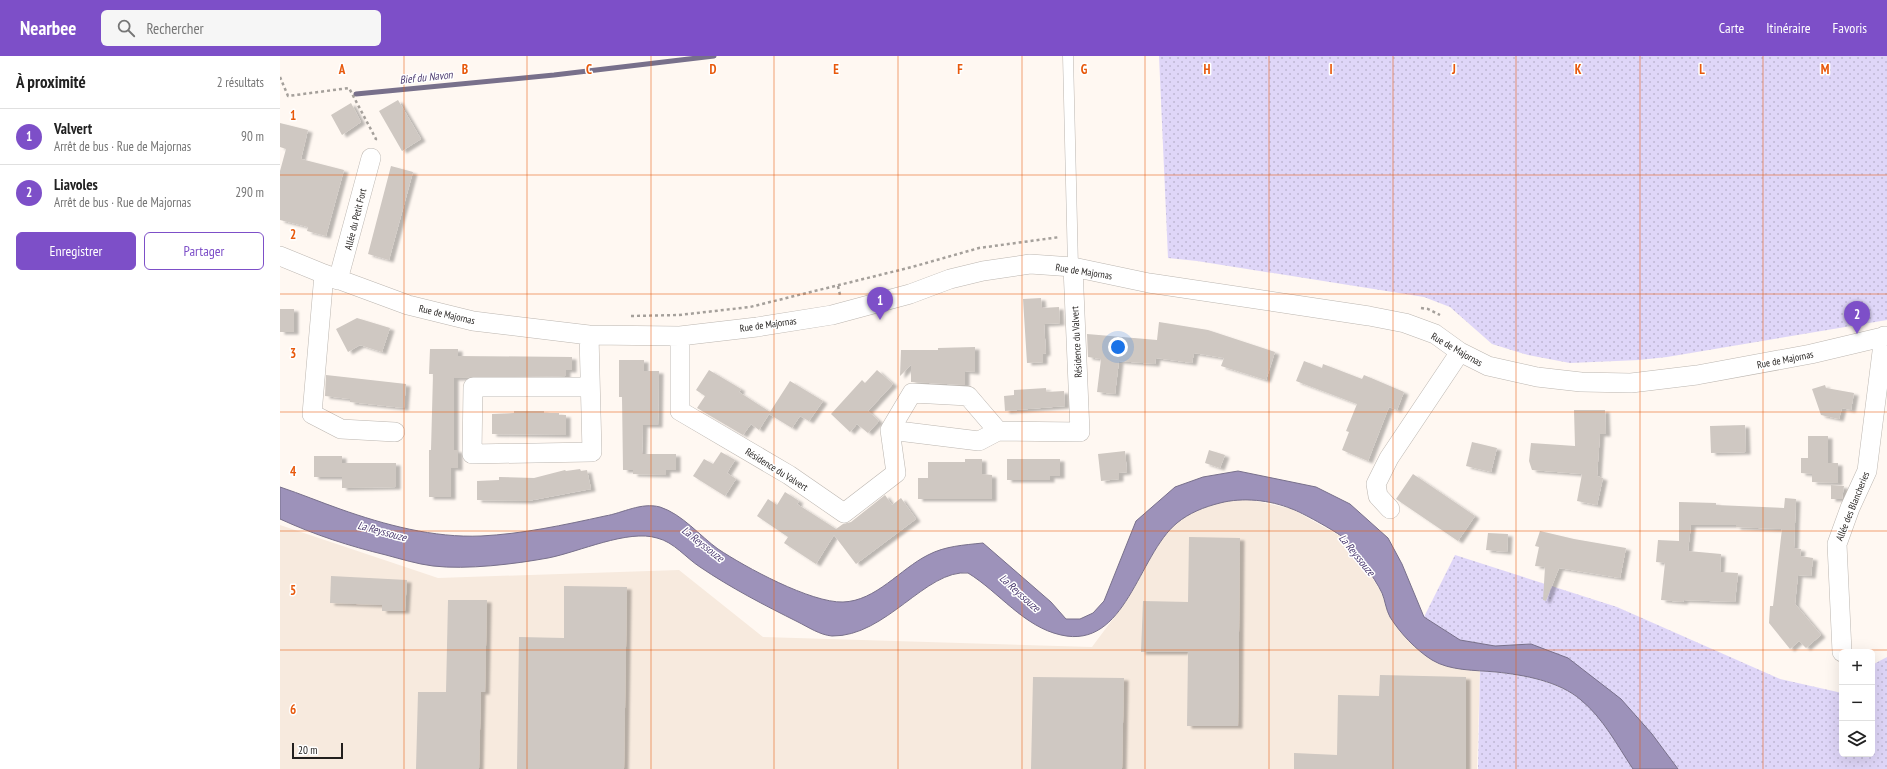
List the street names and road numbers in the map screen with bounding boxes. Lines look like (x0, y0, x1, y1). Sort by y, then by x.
street label: Allée du Petit Fort (342, 187, 369, 251)
street label: Rue de Majornas (1055, 261, 1114, 282)
street label: Rue de Majornas (417, 302, 477, 327)
street label: Résidence du Valvert (1068, 306, 1085, 378)
street label: Rue de Majornas (739, 314, 798, 335)
street label: Rue de Majornas (1429, 329, 1485, 370)
street label: Rue de Majornas (1756, 348, 1815, 371)
street label: Résidence du Valvert (743, 445, 811, 494)
street label: Allée des Blancheries (1833, 469, 1873, 543)

